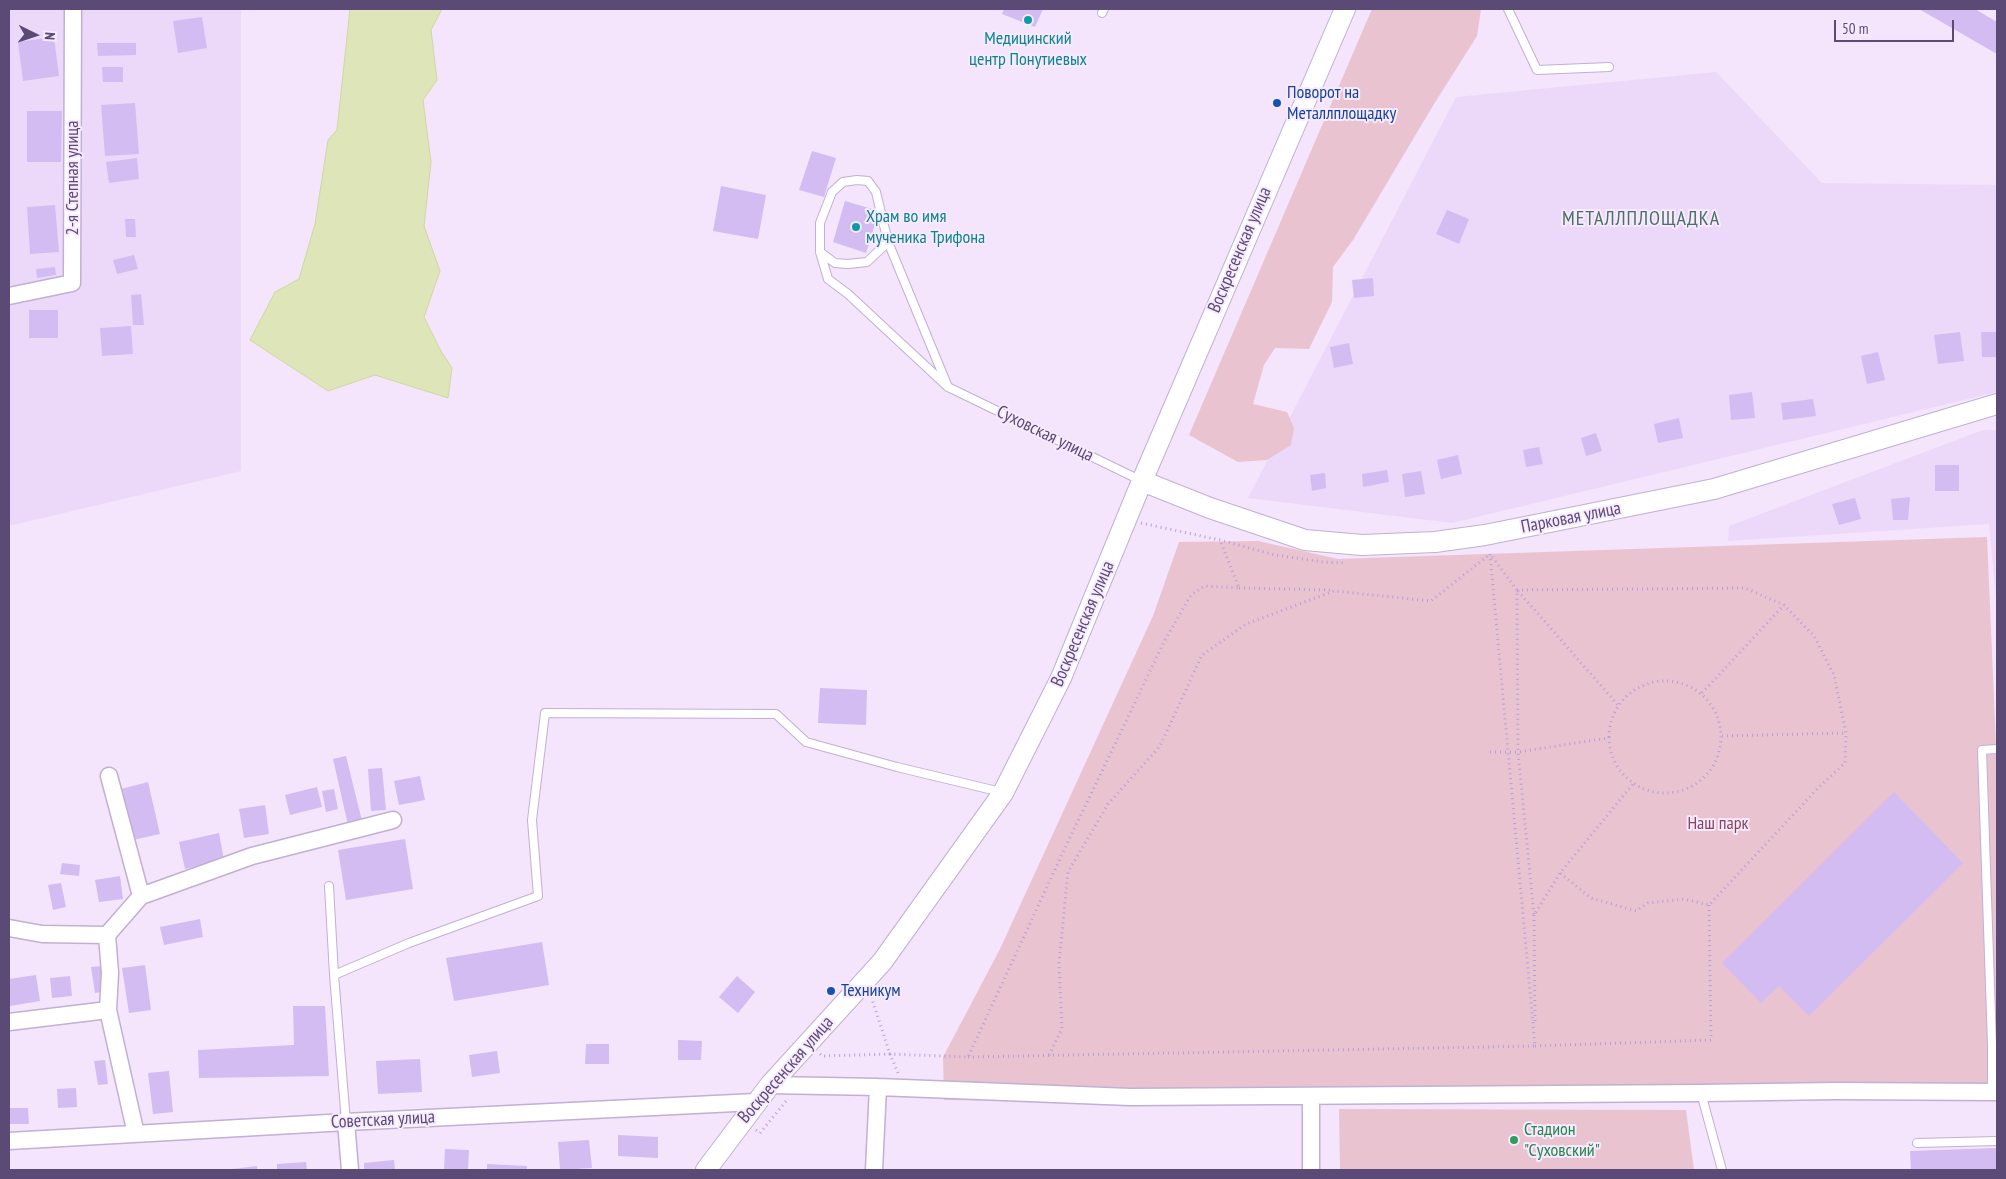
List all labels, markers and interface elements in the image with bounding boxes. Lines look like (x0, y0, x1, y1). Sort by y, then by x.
north arrow (10, 10, 60, 60)
scale bar (1836, 10, 1956, 42)
marker: Медицинский центр Понутиевых (1022, 14, 1034, 26)
text: 50 m (1842, 19, 1868, 38)
place label: Медицинский центр Понутиевых (969, 28, 1087, 70)
text: N (41, 32, 59, 40)
place label: Поворот на Металлплощадку (1287, 82, 1396, 125)
marker: Поворот на Металлплощадку (1271, 97, 1283, 109)
street label: 2-я Степная улица (62, 121, 84, 235)
street label: Воскресенская улица (1204, 184, 1276, 316)
place label: Храм во имя мученика Трифона (866, 206, 985, 248)
district label: МЕТАЛЛПЛОЩАДКА (1560, 207, 1722, 231)
marker: Храм во имя мученика Трифона (850, 221, 862, 233)
street label: Суховская улица (993, 401, 1097, 467)
street label: Парковая улица (1519, 498, 1623, 538)
street label: Воскресенская улица (1047, 558, 1119, 690)
park label: Наш парк (1687, 813, 1749, 835)
place label: Техникум (841, 980, 901, 1002)
marker: Техникум (825, 985, 837, 997)
street label: Воскресенская улица (734, 1012, 838, 1128)
street label: Советская улица (330, 1106, 436, 1134)
place label: Стадион "Суховский" (1524, 1119, 1600, 1162)
marker: Стадион "Суховский" (1508, 1134, 1520, 1146)

